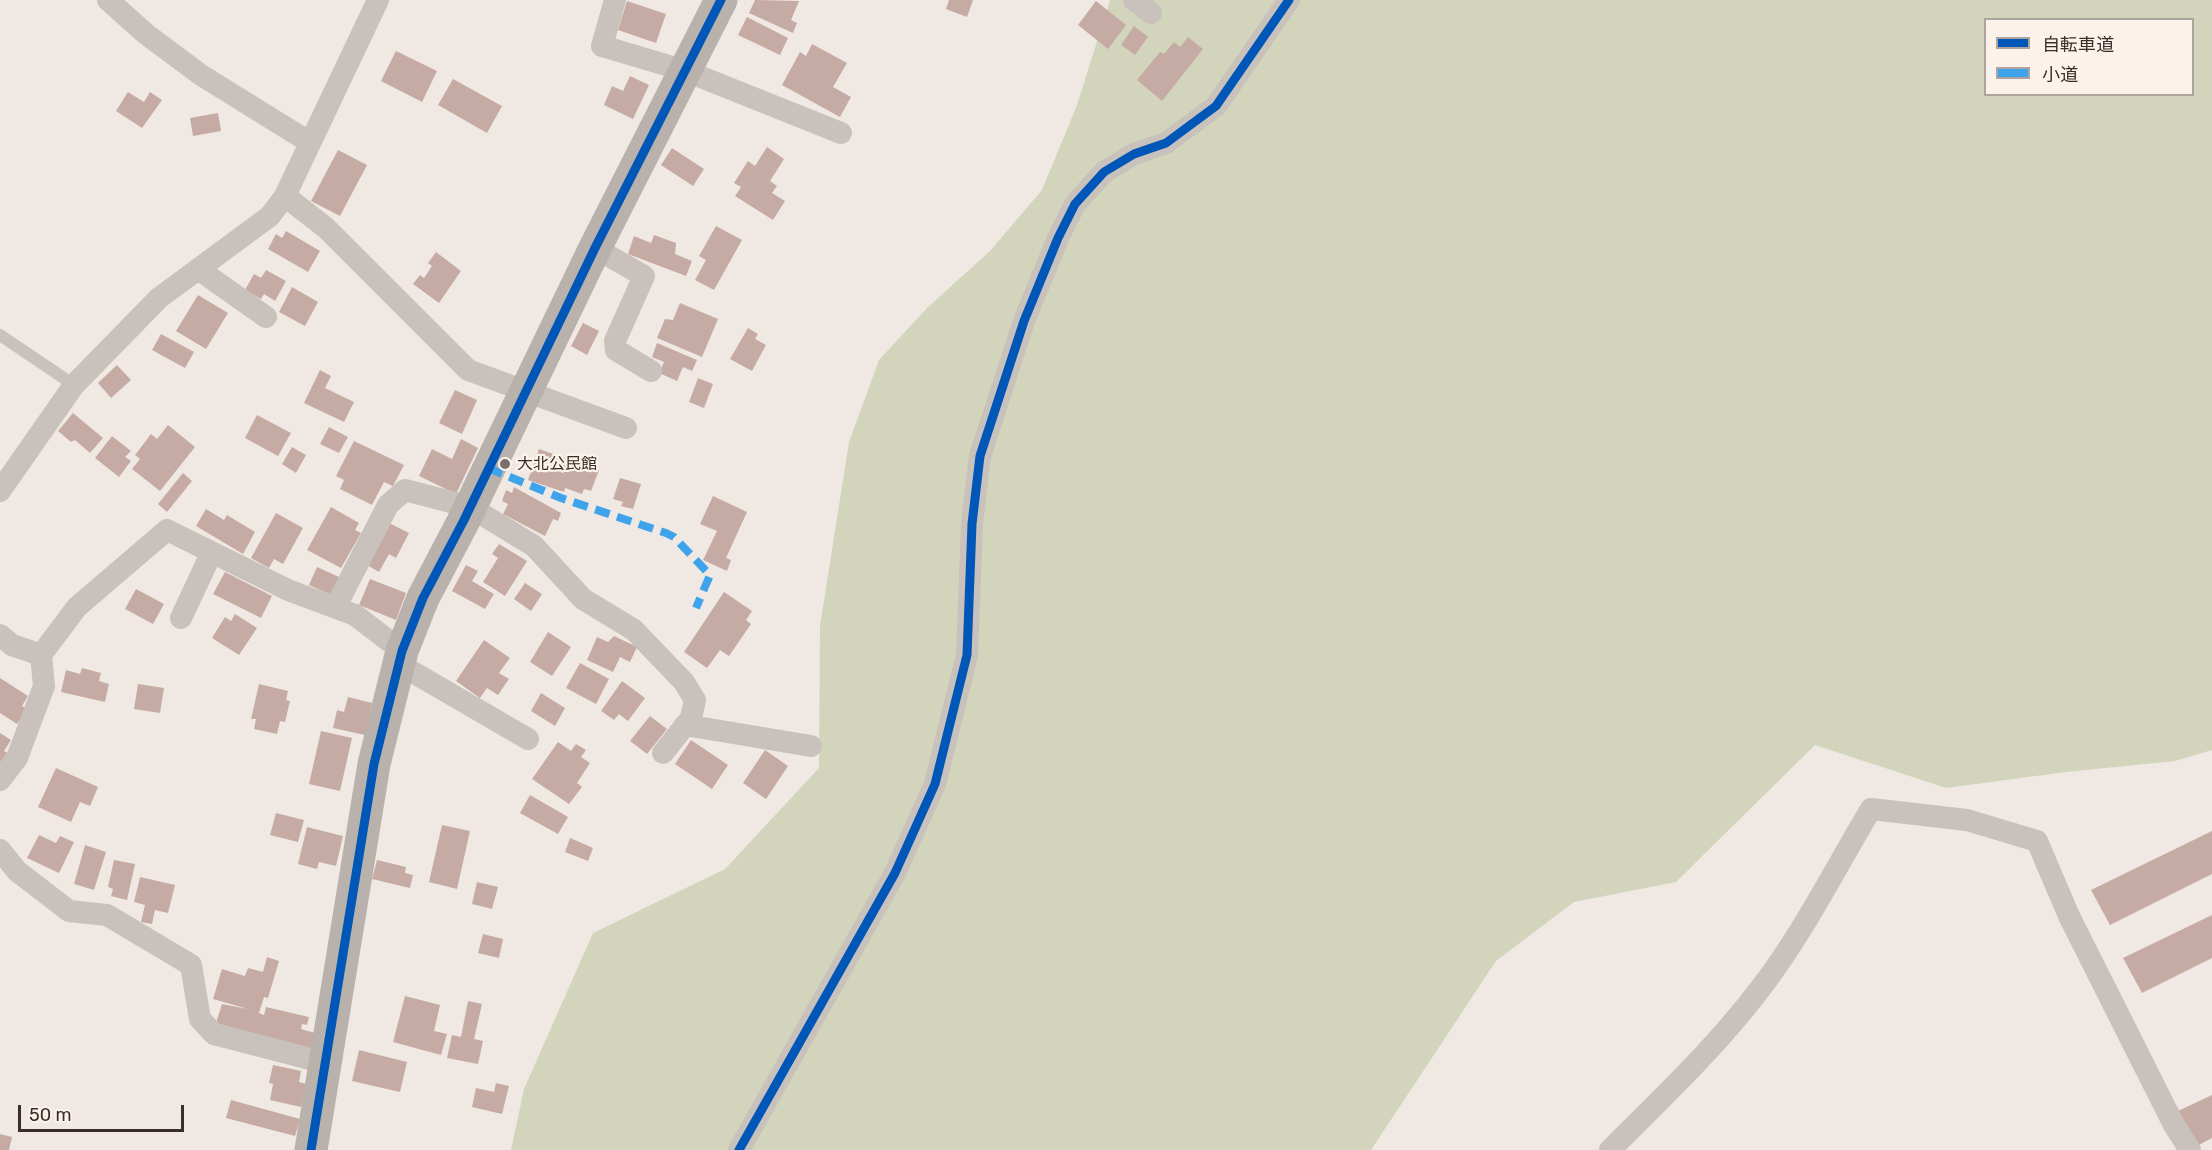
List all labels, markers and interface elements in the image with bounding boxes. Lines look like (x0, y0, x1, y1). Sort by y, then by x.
legend (1984, 18, 2194, 96)
text: 自転車道 (2042, 34, 2114, 56)
text: 小道 (2042, 64, 2078, 86)
place label: 大北公民館 (517, 454, 597, 474)
marker: 大北公民館 (498, 457, 512, 471)
scale bar (21, 1093, 188, 1131)
text: 50 m (29, 1104, 72, 1126)

